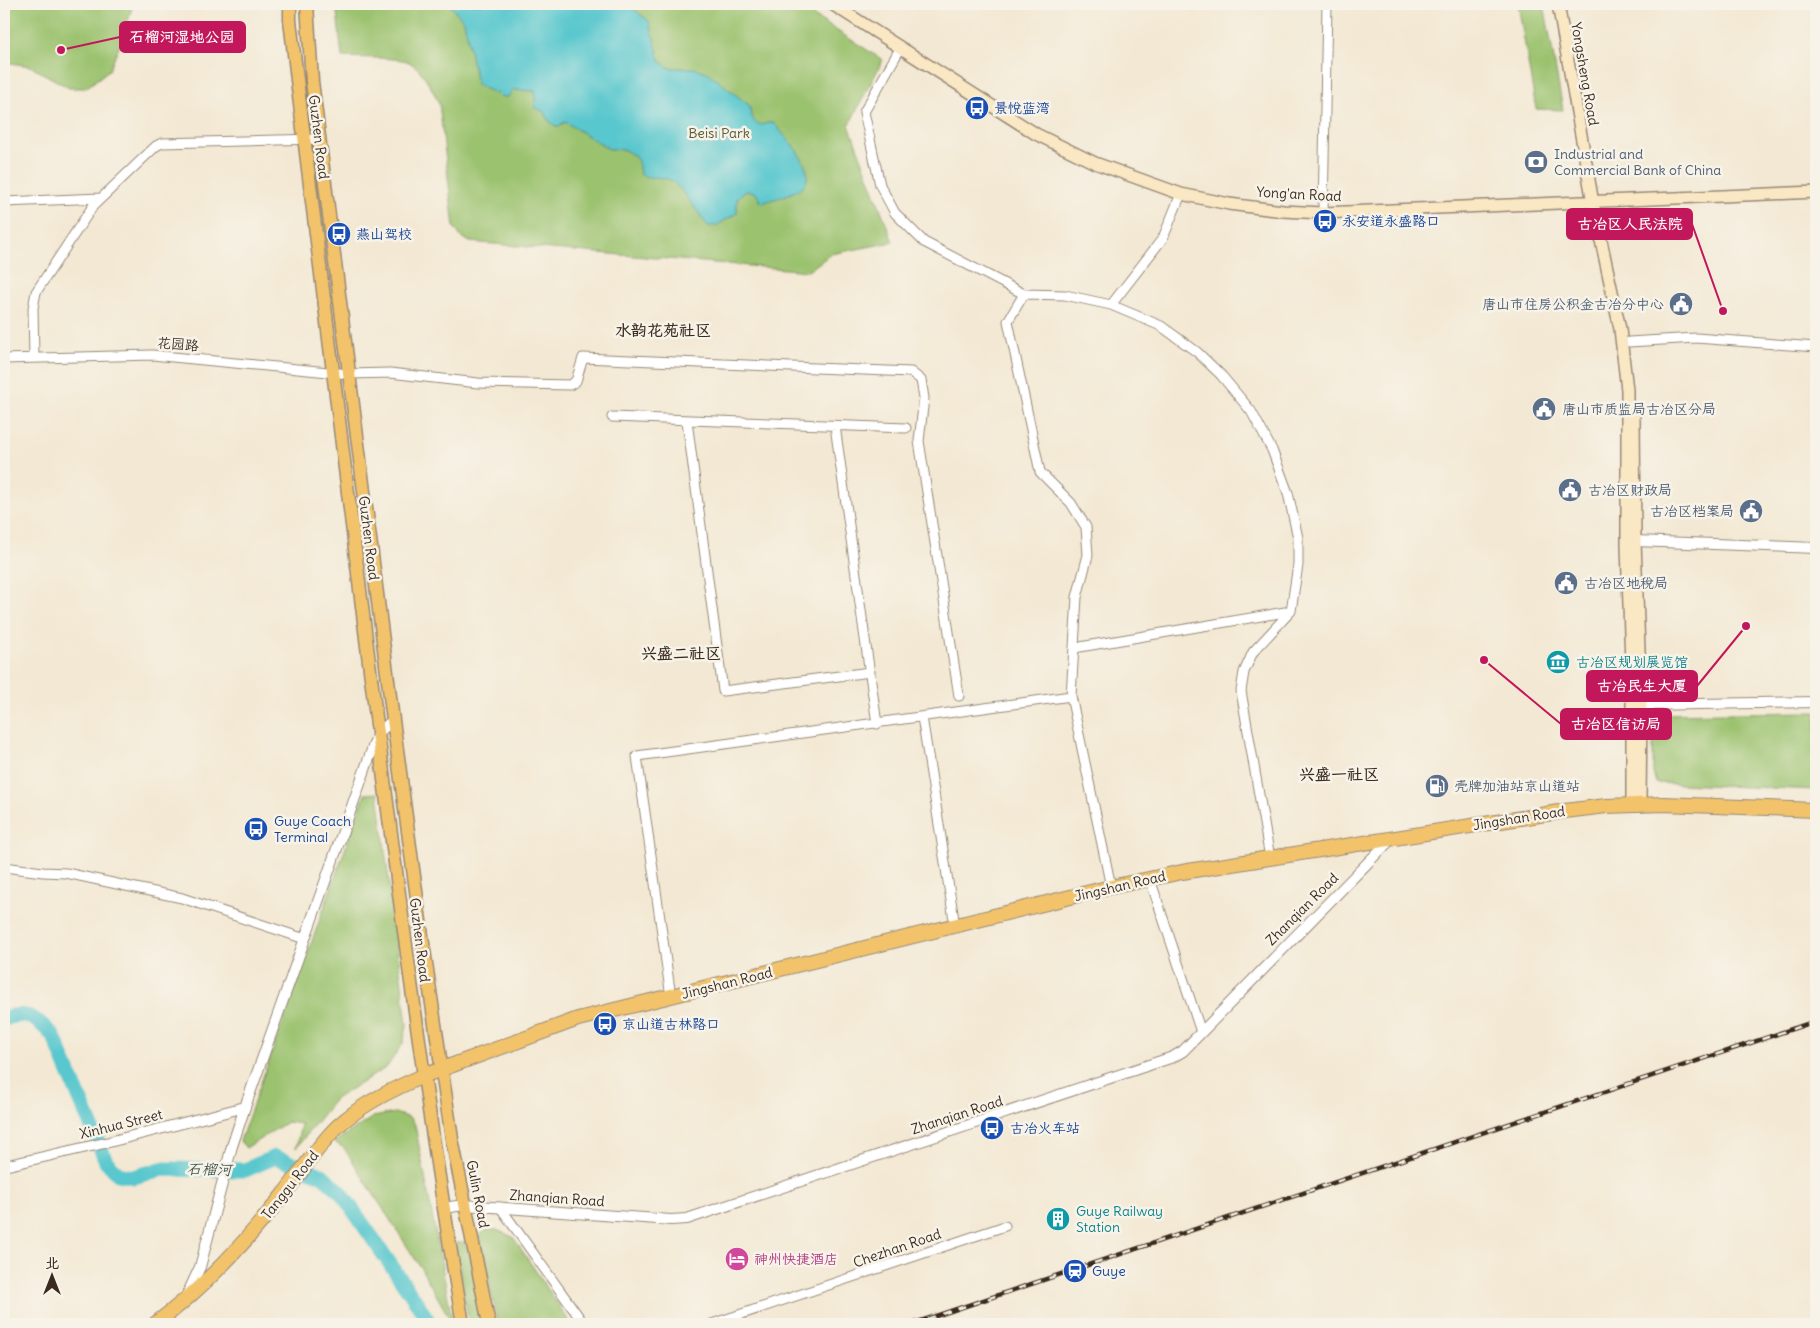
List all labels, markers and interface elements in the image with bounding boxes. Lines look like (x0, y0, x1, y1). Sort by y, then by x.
street label: Yongsheng Road (1567, 21, 1603, 127)
callout: 石榴河湿地公园 (120, 22, 245, 52)
text: 石榴河湿地公园 (129, 27, 235, 46)
street label: Guzhen Road (305, 94, 333, 180)
bus stop icon: 景悦蓝湾 (964, 95, 990, 121)
place label: 景悦蓝湾 (994, 99, 1050, 117)
park label: Beisi Park (688, 124, 750, 142)
place label: Industrial and Commercial Bank of China (1554, 145, 1721, 179)
bank icon: Industrial and Commercial Bank of China (1523, 149, 1549, 175)
street label: Yong'an Road (1256, 183, 1342, 205)
bus stop icon: 永安道永盛路口 (1312, 208, 1338, 234)
callout: 古冶区人民法院 (1567, 209, 1692, 239)
place label: 永安道永盛路口 (1342, 212, 1440, 230)
text: 古冶区人民法院 (1577, 214, 1683, 233)
bus stop icon: 燕山驾校 (326, 221, 352, 247)
place label: 燕山驾校 (356, 225, 412, 243)
public building icon: 唐山市住房公积金古冶分中心 (1668, 291, 1694, 317)
place label: 唐山市住房公积金古冶分中心 (1482, 295, 1664, 313)
district label: 水韵花苑社区 (615, 320, 711, 340)
street label: 花园路 (156, 333, 200, 355)
public building icon: 唐山市质监局古冶区分局 (1531, 396, 1557, 422)
place label: 唐山市质监局古冶区分局 (1562, 400, 1716, 418)
public building icon: 古冶区财政局 (1557, 477, 1583, 503)
place label: 古冶区财政局 (1588, 481, 1672, 499)
street label: Guzhen Road (355, 495, 383, 581)
public building icon: 古冶区档案局 (1738, 498, 1764, 524)
place label: 古冶区档案局 (1650, 502, 1734, 520)
public building icon: 古冶区地税局 (1553, 570, 1579, 596)
place label: 古冶区地税局 (1584, 574, 1668, 592)
district label: 兴盛二社区 (641, 643, 721, 663)
museum icon: 古冶区规划展览馆 (1545, 649, 1571, 675)
place label: 古冶区规划展览馆 (1576, 653, 1688, 671)
callout: 古冶民生大厦 (1587, 671, 1697, 701)
text: 古冶民生大厦 (1597, 676, 1687, 695)
callout: 古冶区信访局 (1561, 709, 1671, 739)
text: 古冶区信访局 (1571, 714, 1661, 733)
district label: 兴盛一社区 (1299, 764, 1379, 784)
fuel station icon: 壳牌加油站京山道站 (1424, 773, 1450, 799)
place label: 壳牌加油站京山道站 (1454, 777, 1580, 795)
street label: Jingshan Road (1472, 802, 1566, 834)
place label: Guye Coach Terminal (274, 812, 351, 846)
bus stop icon: Guye Coach Terminal (243, 816, 269, 842)
street label: Jingshan Road (1073, 867, 1167, 905)
street label: Zhanqian Road (1262, 869, 1342, 949)
street label: Guzhen Road (406, 897, 434, 983)
street label: Jingshan Road (680, 963, 774, 1003)
bus stop icon: 京山道古林路口 (592, 1011, 618, 1037)
place label: 京山道古林路口 (622, 1015, 720, 1033)
street label: Zhanqian Road (909, 1092, 1005, 1138)
street label: Xinhua Street (78, 1105, 165, 1143)
bus stop icon: 古冶火车站 (979, 1115, 1005, 1141)
place label: 古冶火车站 (1010, 1119, 1080, 1137)
street label: Tanggu Road (258, 1147, 322, 1223)
water label: 石榴河 (186, 1159, 235, 1179)
street label: Gulin Road (463, 1159, 493, 1229)
street label: Zhanqian Road (509, 1186, 605, 1210)
place label: Guye Railway Station (1076, 1202, 1163, 1236)
building icon: Guye Railway Station (1045, 1206, 1071, 1232)
street label: Chezhan Road (851, 1225, 943, 1271)
hotel icon: 神州快捷酒店 (724, 1246, 750, 1272)
north arrow (28, 1250, 78, 1300)
place label: 神州快捷酒店 (754, 1250, 838, 1268)
text: 北 (45, 1254, 59, 1272)
station icon: Guye (1062, 1258, 1088, 1284)
place label: Guye (1092, 1262, 1126, 1280)

